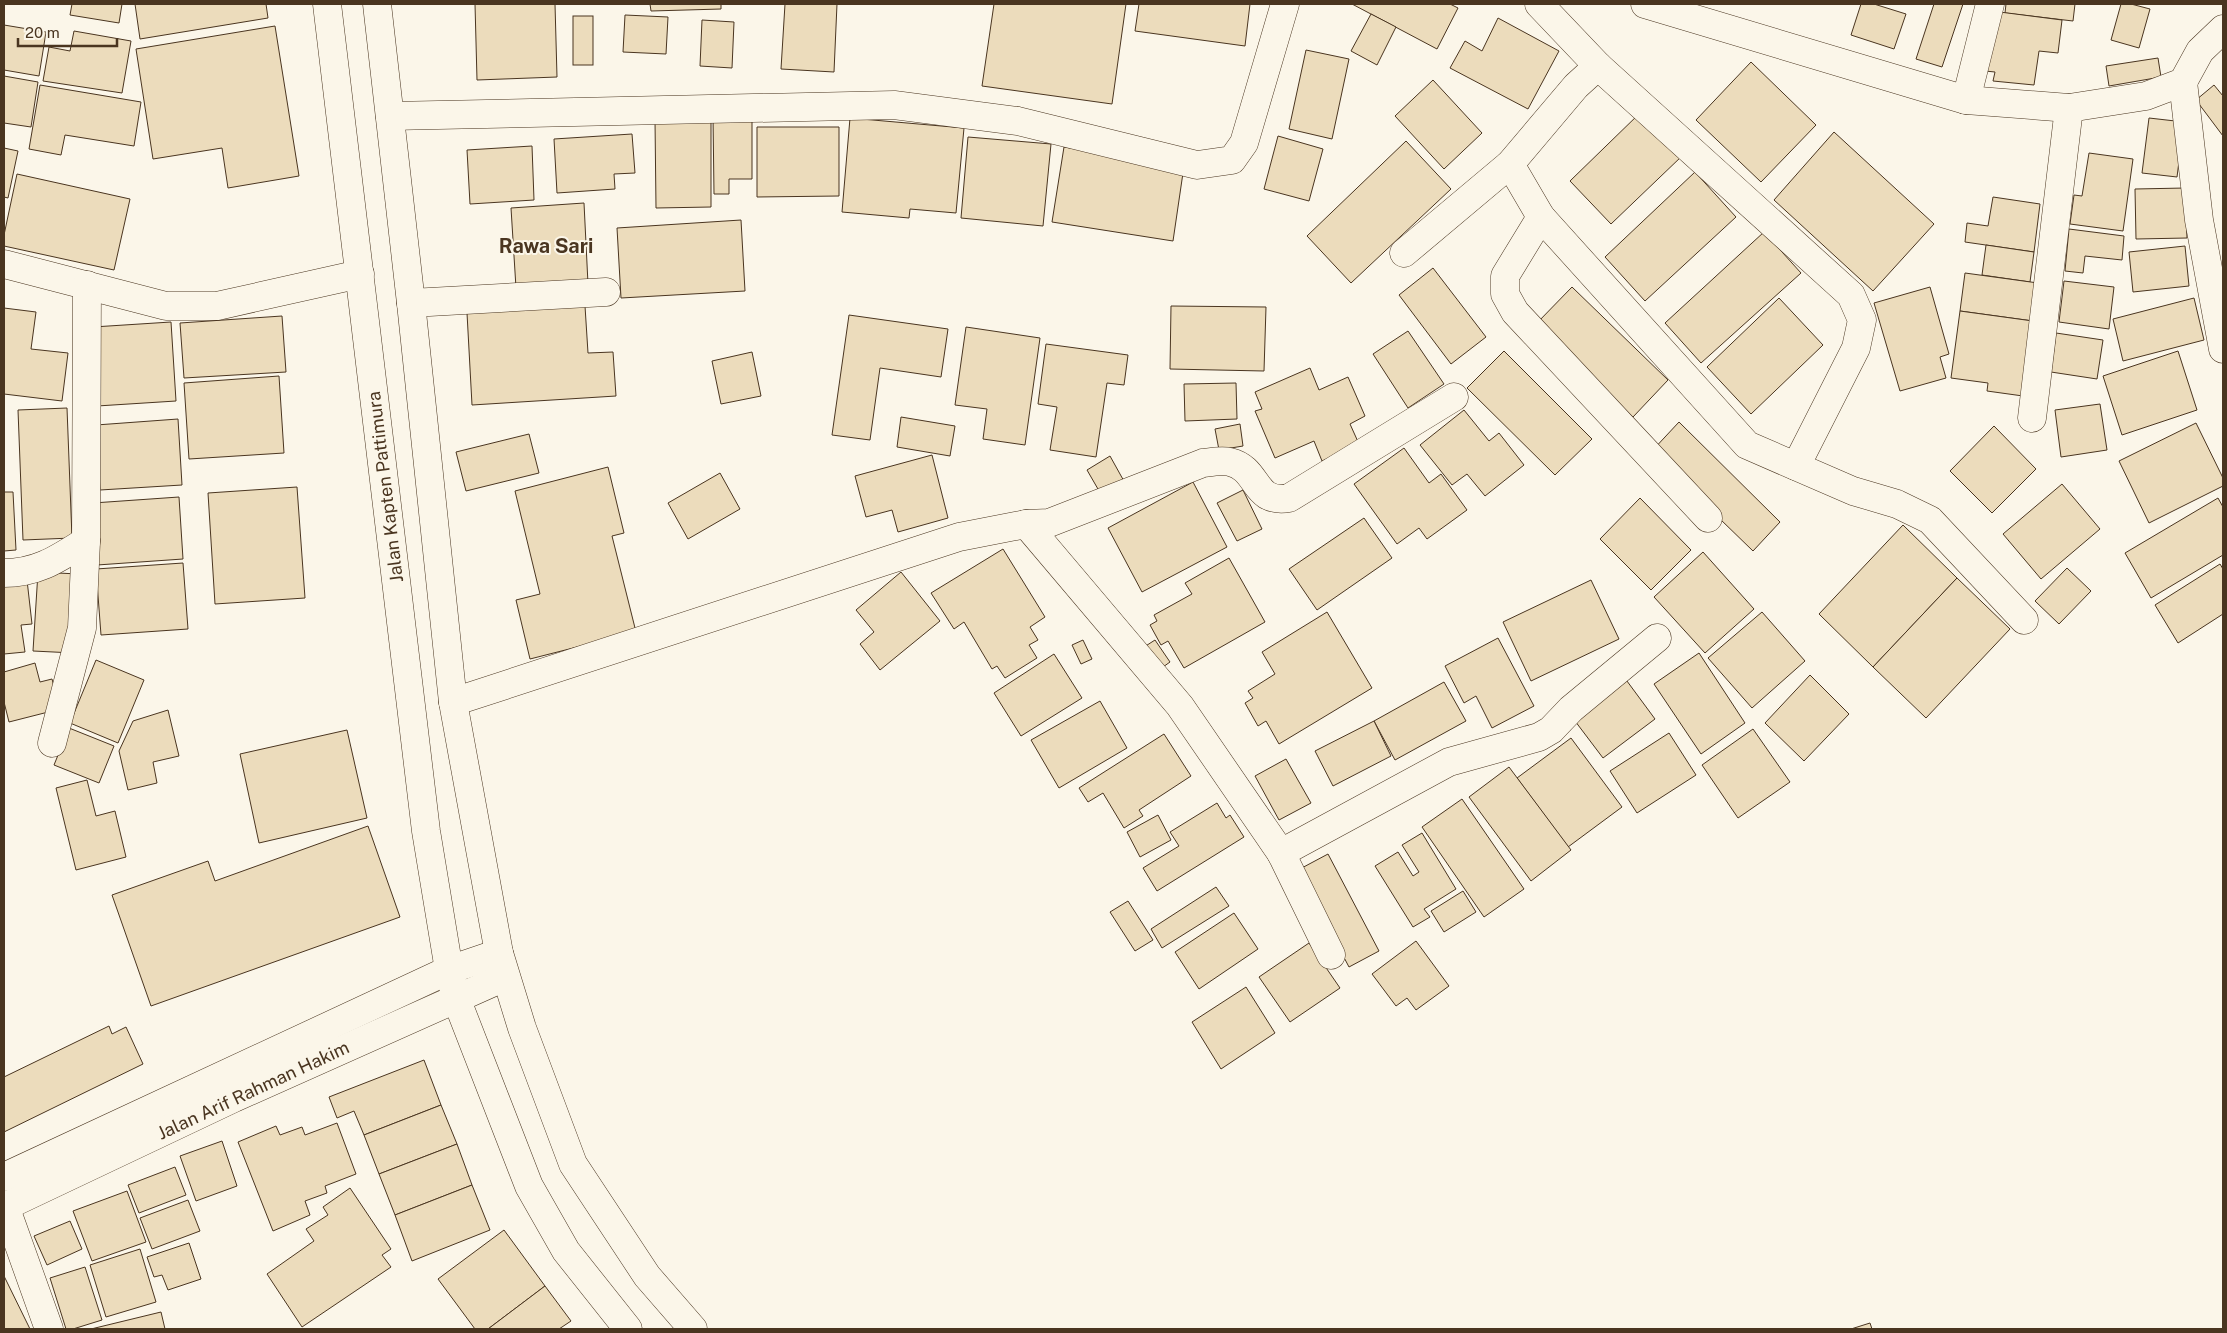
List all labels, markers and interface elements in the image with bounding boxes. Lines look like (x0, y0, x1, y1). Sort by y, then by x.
scale bar (18, 15, 116, 47)
text: 20 m (25, 24, 60, 41)
district label: Rawa Sari (499, 234, 593, 258)
street label: Jalan Kapten Pattimura (363, 390, 407, 584)
street label: Jalan Arif Rahman Hakim (154, 1036, 352, 1144)

